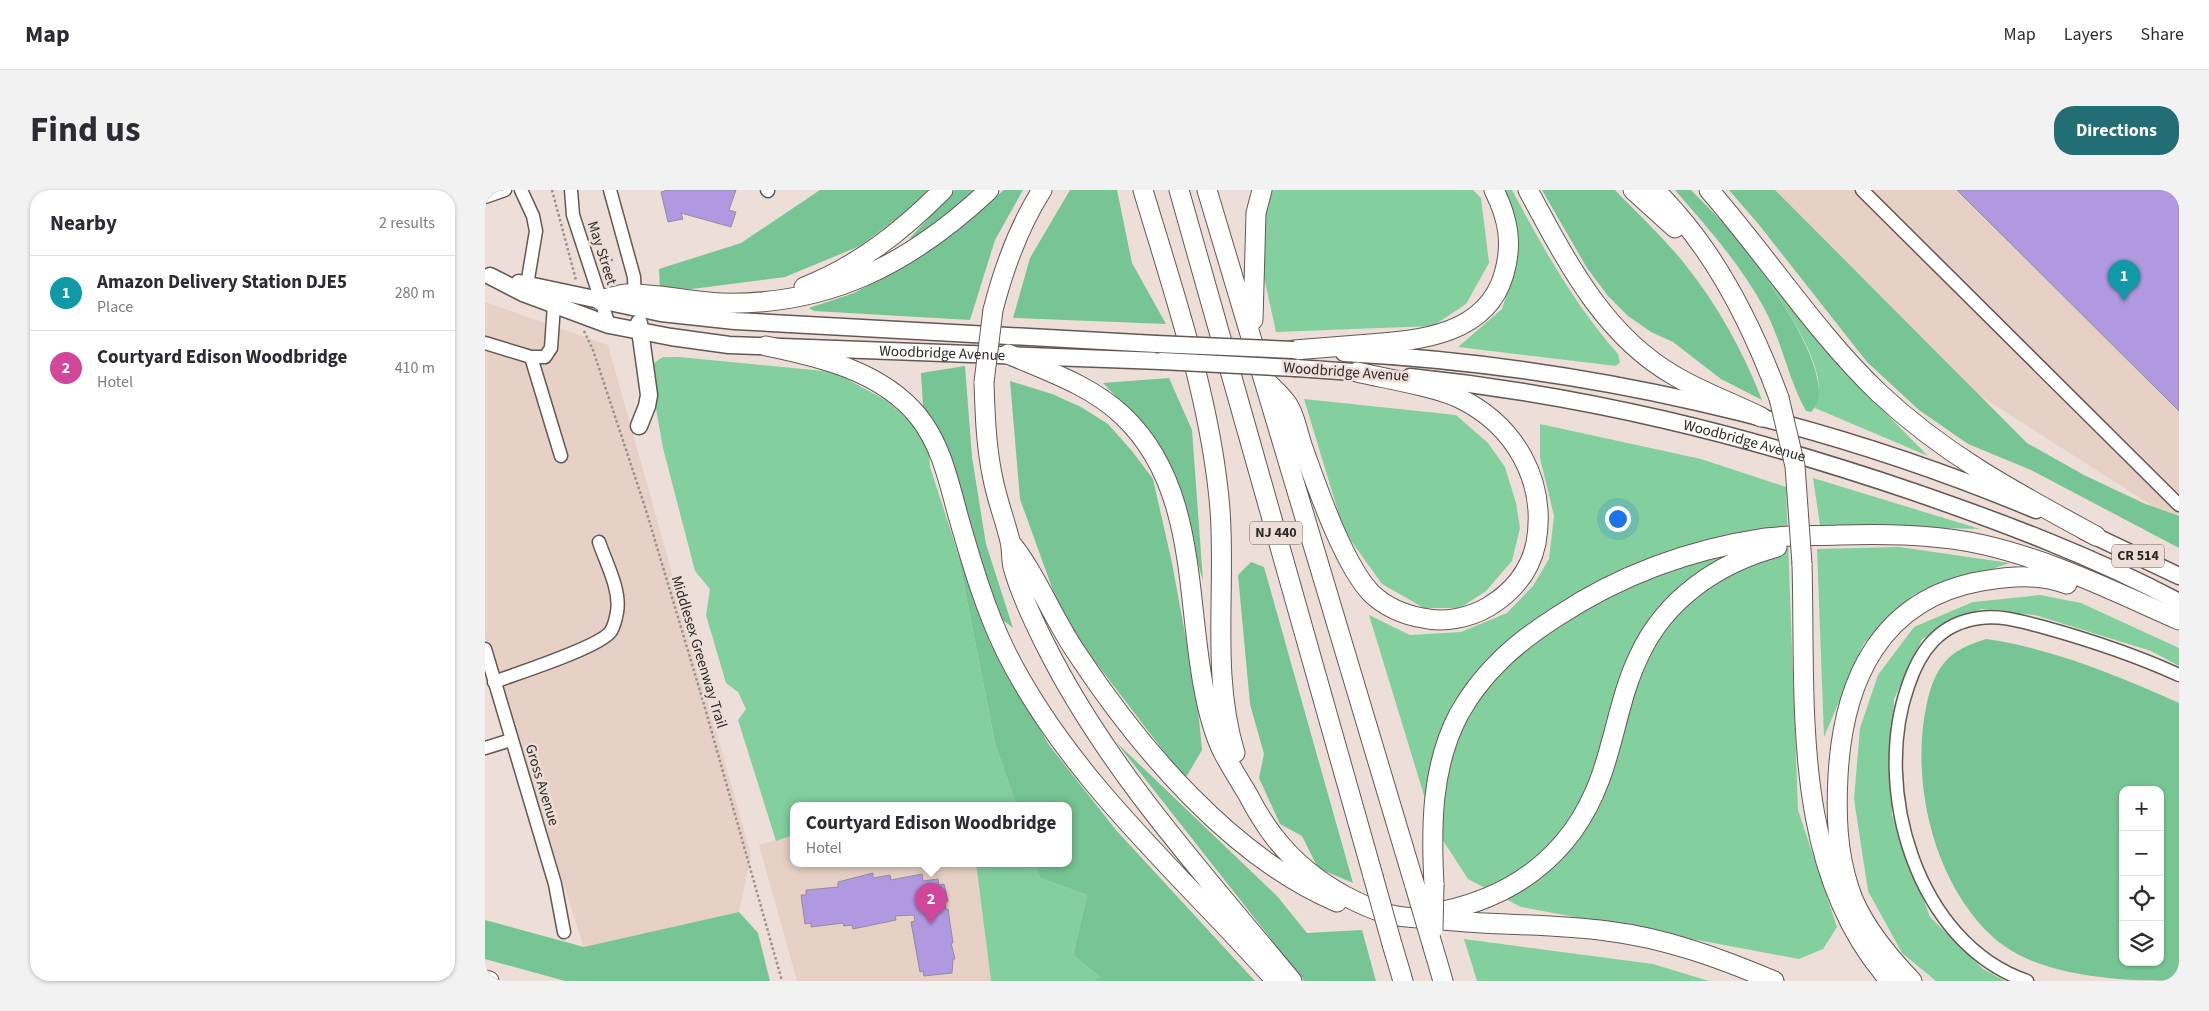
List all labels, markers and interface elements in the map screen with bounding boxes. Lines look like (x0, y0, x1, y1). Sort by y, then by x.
text: Map (25, 17, 70, 52)
text: Map (2004, 22, 2036, 47)
text: Layers (2064, 22, 2113, 47)
text: Share (2141, 22, 2184, 47)
text: Find us (30, 105, 140, 155)
button: Directions (2054, 106, 2179, 155)
text: Nearby (50, 208, 117, 238)
text: 2 results (379, 212, 435, 234)
street label: May Street (582, 218, 622, 288)
pin: 1 (2108, 260, 2140, 301)
text: Amazon Delivery Station DJE5 (97, 269, 347, 296)
text: 1 (62, 282, 70, 304)
text: 280 m (395, 282, 435, 304)
text: Place (97, 296, 133, 318)
street label: Woodbridge Avenue (879, 340, 1006, 366)
text: Courtyard Edison Woodbridge (97, 344, 347, 371)
text: 2 (62, 357, 70, 379)
text: 410 m (395, 357, 435, 379)
street label: Woodbridge Avenue (1282, 357, 1410, 387)
text: Hotel (97, 371, 133, 393)
street label: Woodbridge Avenue (1681, 414, 1808, 467)
your location (1605, 506, 1631, 532)
road number: NJ 440 (1250, 522, 1302, 544)
road number: CR 514 (2112, 544, 2164, 568)
street label: Middlesex Greenway Trail (666, 573, 732, 731)
street label: Gross Avenue (520, 742, 564, 828)
map controls (2119, 786, 2164, 966)
button: + (2119, 786, 2164, 831)
popup (790, 802, 1072, 867)
text: Courtyard Edison Woodbridge (806, 810, 1056, 837)
button: − (2119, 831, 2164, 876)
text: Hotel (806, 837, 842, 859)
button: locate (2119, 876, 2164, 921)
pin: 2 (915, 883, 947, 924)
button: layers (2119, 921, 2164, 966)

